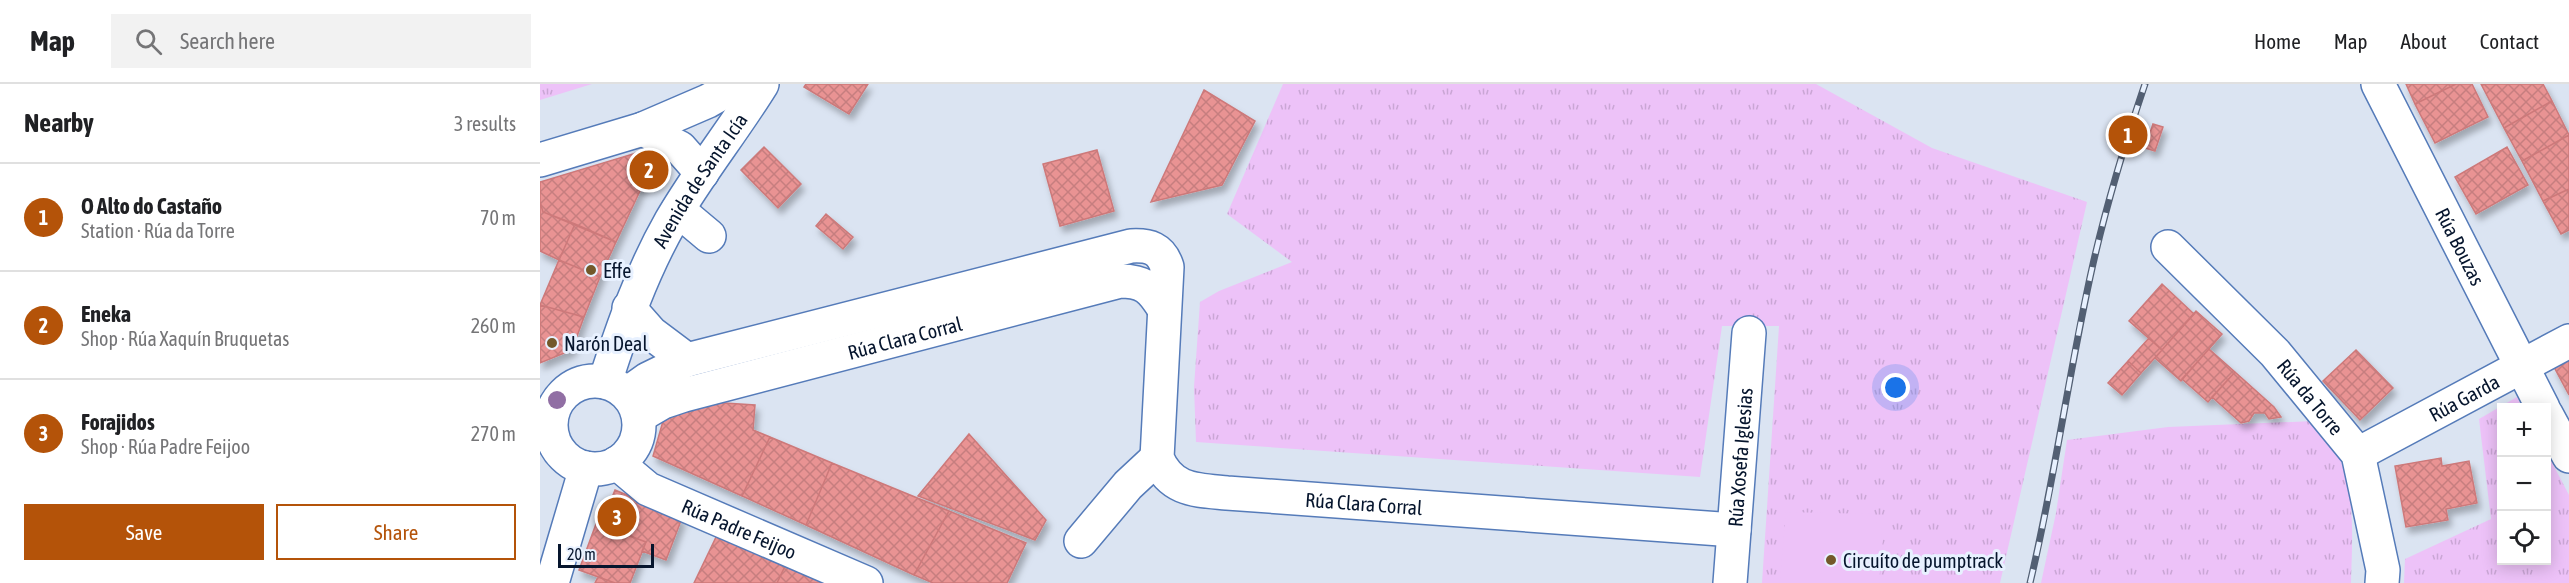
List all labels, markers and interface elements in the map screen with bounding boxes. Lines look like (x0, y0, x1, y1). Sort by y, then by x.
search box (111, 14, 531, 68)
text: Map (30, 25, 75, 57)
icon: search (132, 25, 165, 58)
text: Search here (180, 28, 275, 54)
text: Home (2254, 29, 2301, 53)
text: Map (2334, 29, 2368, 53)
text: About (2401, 29, 2447, 53)
text: Contact (2480, 29, 2539, 53)
text: Nearby (24, 108, 94, 138)
street label: Avenida de Santa Icía (647, 108, 751, 251)
text: 3 results (454, 112, 516, 135)
pin: 1 (2108, 112, 2148, 158)
pin: 2 (630, 148, 668, 193)
text: O Alto do Castaño (81, 193, 222, 219)
street label: Rúa Bouzas (2431, 204, 2490, 289)
text: 1 (39, 206, 48, 229)
text: 70 m (480, 206, 516, 229)
text: Station · Rúa da Torre (81, 219, 235, 242)
place label: Effe (603, 259, 631, 282)
marker: Effe (584, 263, 598, 277)
text: Eneka (81, 301, 131, 327)
street label: Rúa Clara Corral (845, 311, 965, 363)
text: 2 (39, 314, 48, 337)
text: 260 m (471, 314, 516, 337)
text: Shop · Rúa Xaquín Bruquetas (81, 327, 289, 350)
place label: Narón Deal (564, 332, 648, 355)
marker: Narón Deal (545, 336, 559, 350)
street label: Rúa da Torre (2273, 354, 2349, 439)
street label: Rúa Garda (2425, 369, 2503, 426)
your location (1881, 373, 1910, 402)
street label: Rúa Xosefa Iglesias (1723, 387, 1756, 528)
map controls (2497, 403, 2551, 565)
button: + (2497, 403, 2551, 457)
text: Forajidos (81, 409, 155, 435)
text: 3 (39, 422, 48, 445)
text: 270 m (471, 422, 516, 445)
text: Shop · Rúa Padre Feijoo (81, 435, 250, 458)
button: − (2497, 457, 2551, 511)
street label: Rúa Clara Corral (1305, 487, 1424, 519)
pin: 3 (598, 494, 637, 540)
street label: Rúa Padre Feijoo (679, 494, 800, 563)
button: Save (24, 504, 264, 560)
button: Share (276, 504, 516, 560)
button: locate (2497, 511, 2551, 565)
scale bar (558, 541, 654, 568)
text: 20 m (567, 545, 596, 563)
place label: Circuíto de pumptrack (1843, 549, 2003, 572)
marker: Circuíto de pumptrack (1824, 553, 1838, 567)

